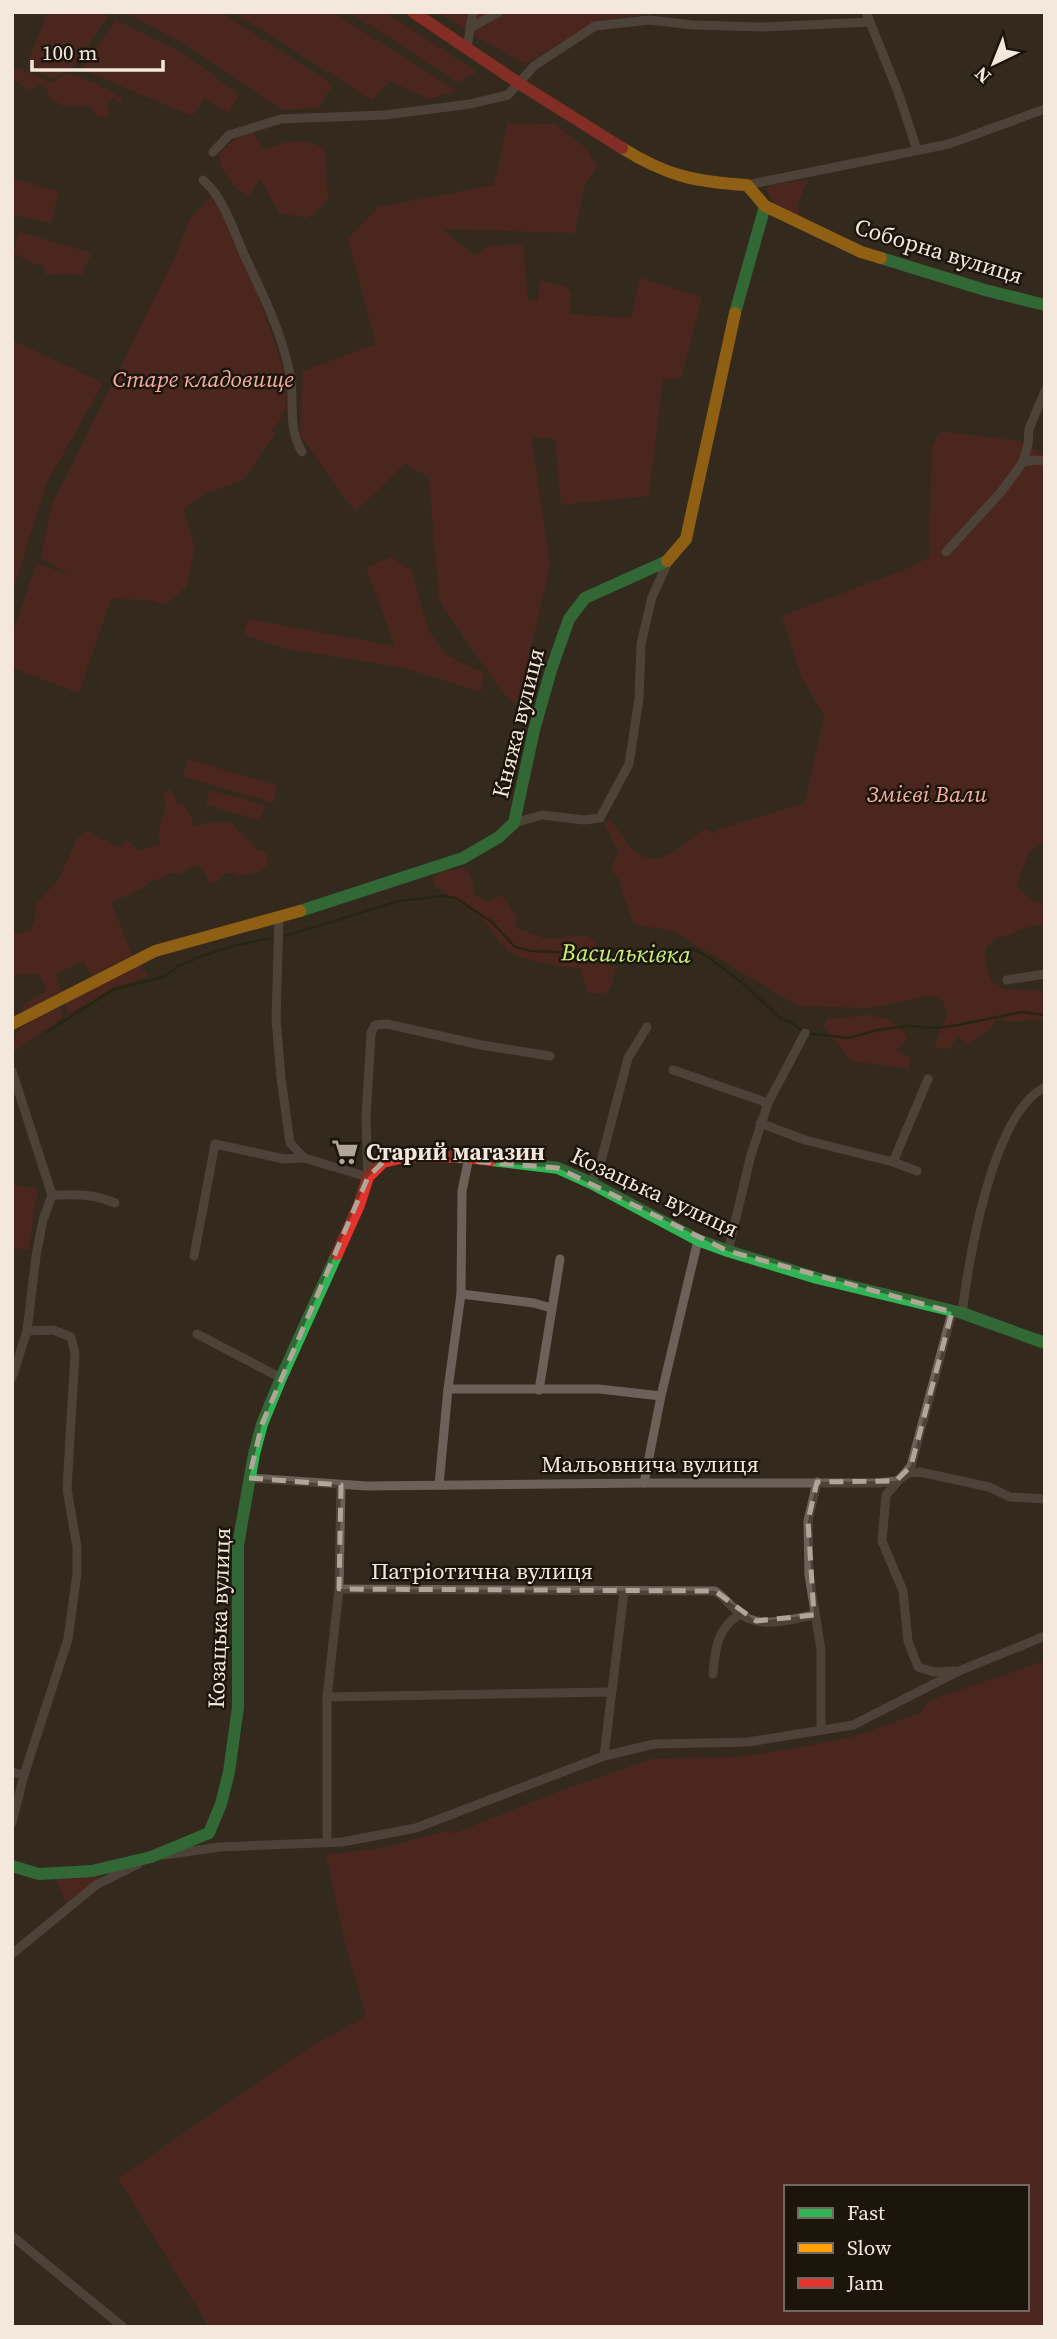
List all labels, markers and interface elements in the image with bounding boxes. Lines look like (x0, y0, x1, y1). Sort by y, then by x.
scale bar (32, 28, 163, 72)
north arrow (959, 28, 1029, 98)
text: 100 m (42, 38, 97, 67)
text: N (968, 61, 996, 90)
street label: Соборна вулиця (851, 210, 1027, 292)
park label: Старе кладовище (112, 363, 294, 395)
street label: Княжа вулиця (484, 645, 552, 801)
park label: Змієві Вали (867, 778, 987, 810)
water label: Васильківка (560, 935, 692, 971)
place label: Старий магазин (366, 1136, 545, 1168)
supermarket icon: Старий магазин (330, 1137, 360, 1167)
street label: Козацька вулиця (566, 1139, 744, 1245)
street label: Мальовнича вулиця (541, 1448, 759, 1480)
street label: Козацька вулиця (200, 1527, 238, 1709)
street label: Патріотична вулиця (371, 1555, 593, 1587)
legend (784, 2185, 1029, 2311)
text: Fast (847, 2198, 885, 2227)
text: Slow (847, 2233, 891, 2262)
text: Jam (846, 2268, 884, 2297)

